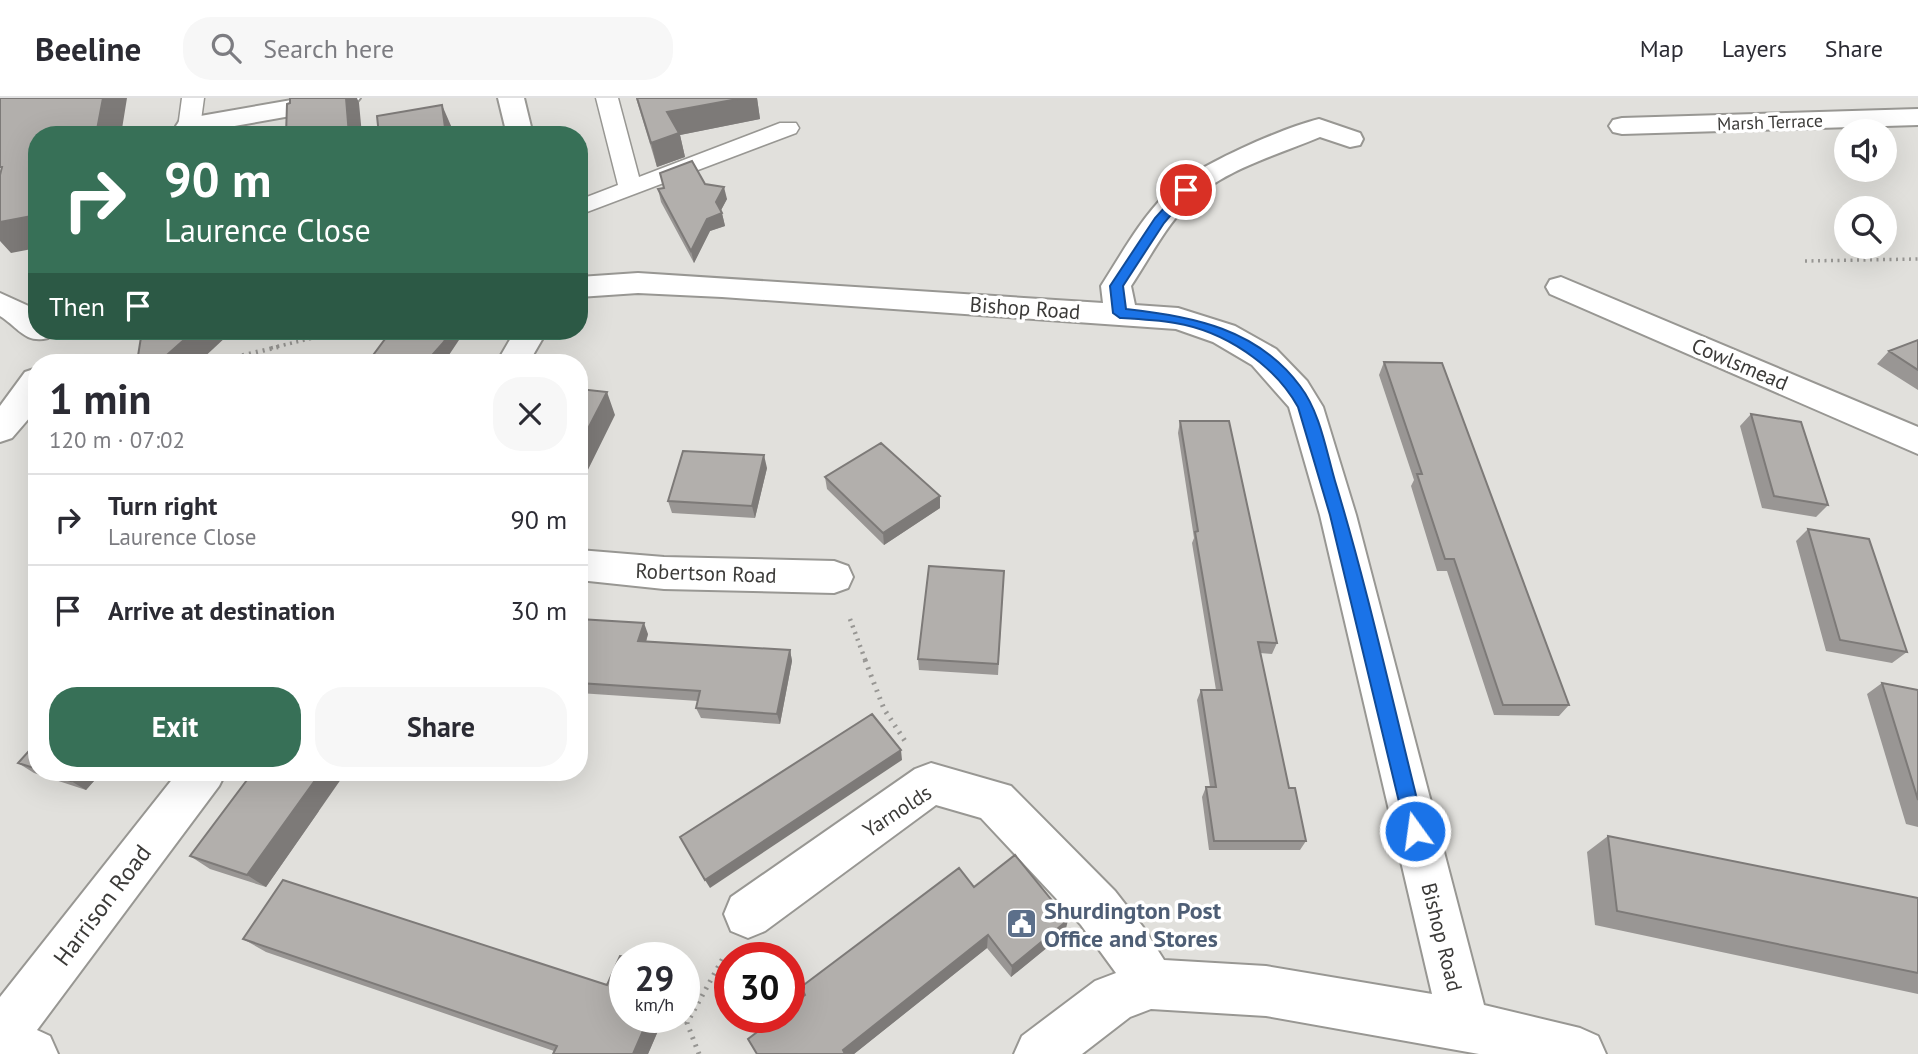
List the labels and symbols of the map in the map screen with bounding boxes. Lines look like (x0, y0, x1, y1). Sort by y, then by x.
street label: Marsh Terrace (1717, 109, 1823, 135)
pin (1156, 160, 1216, 220)
street label: Bishop Road (969, 291, 1081, 325)
street label: Cowlsmead (1688, 332, 1792, 396)
street label: Robertson Road (635, 557, 777, 589)
street label: Yarnolds (857, 779, 937, 843)
position arrow (1378, 794, 1452, 868)
street label: Harrison Road (46, 838, 158, 972)
street label: Bishop Road (1415, 880, 1469, 994)
place label: Shurdington Post Office and Stores (1044, 895, 1222, 954)
public building icon: Shurdington Post Office and Stores (1004, 907, 1038, 941)
speed limit sign: 30 (714, 942, 805, 1033)

